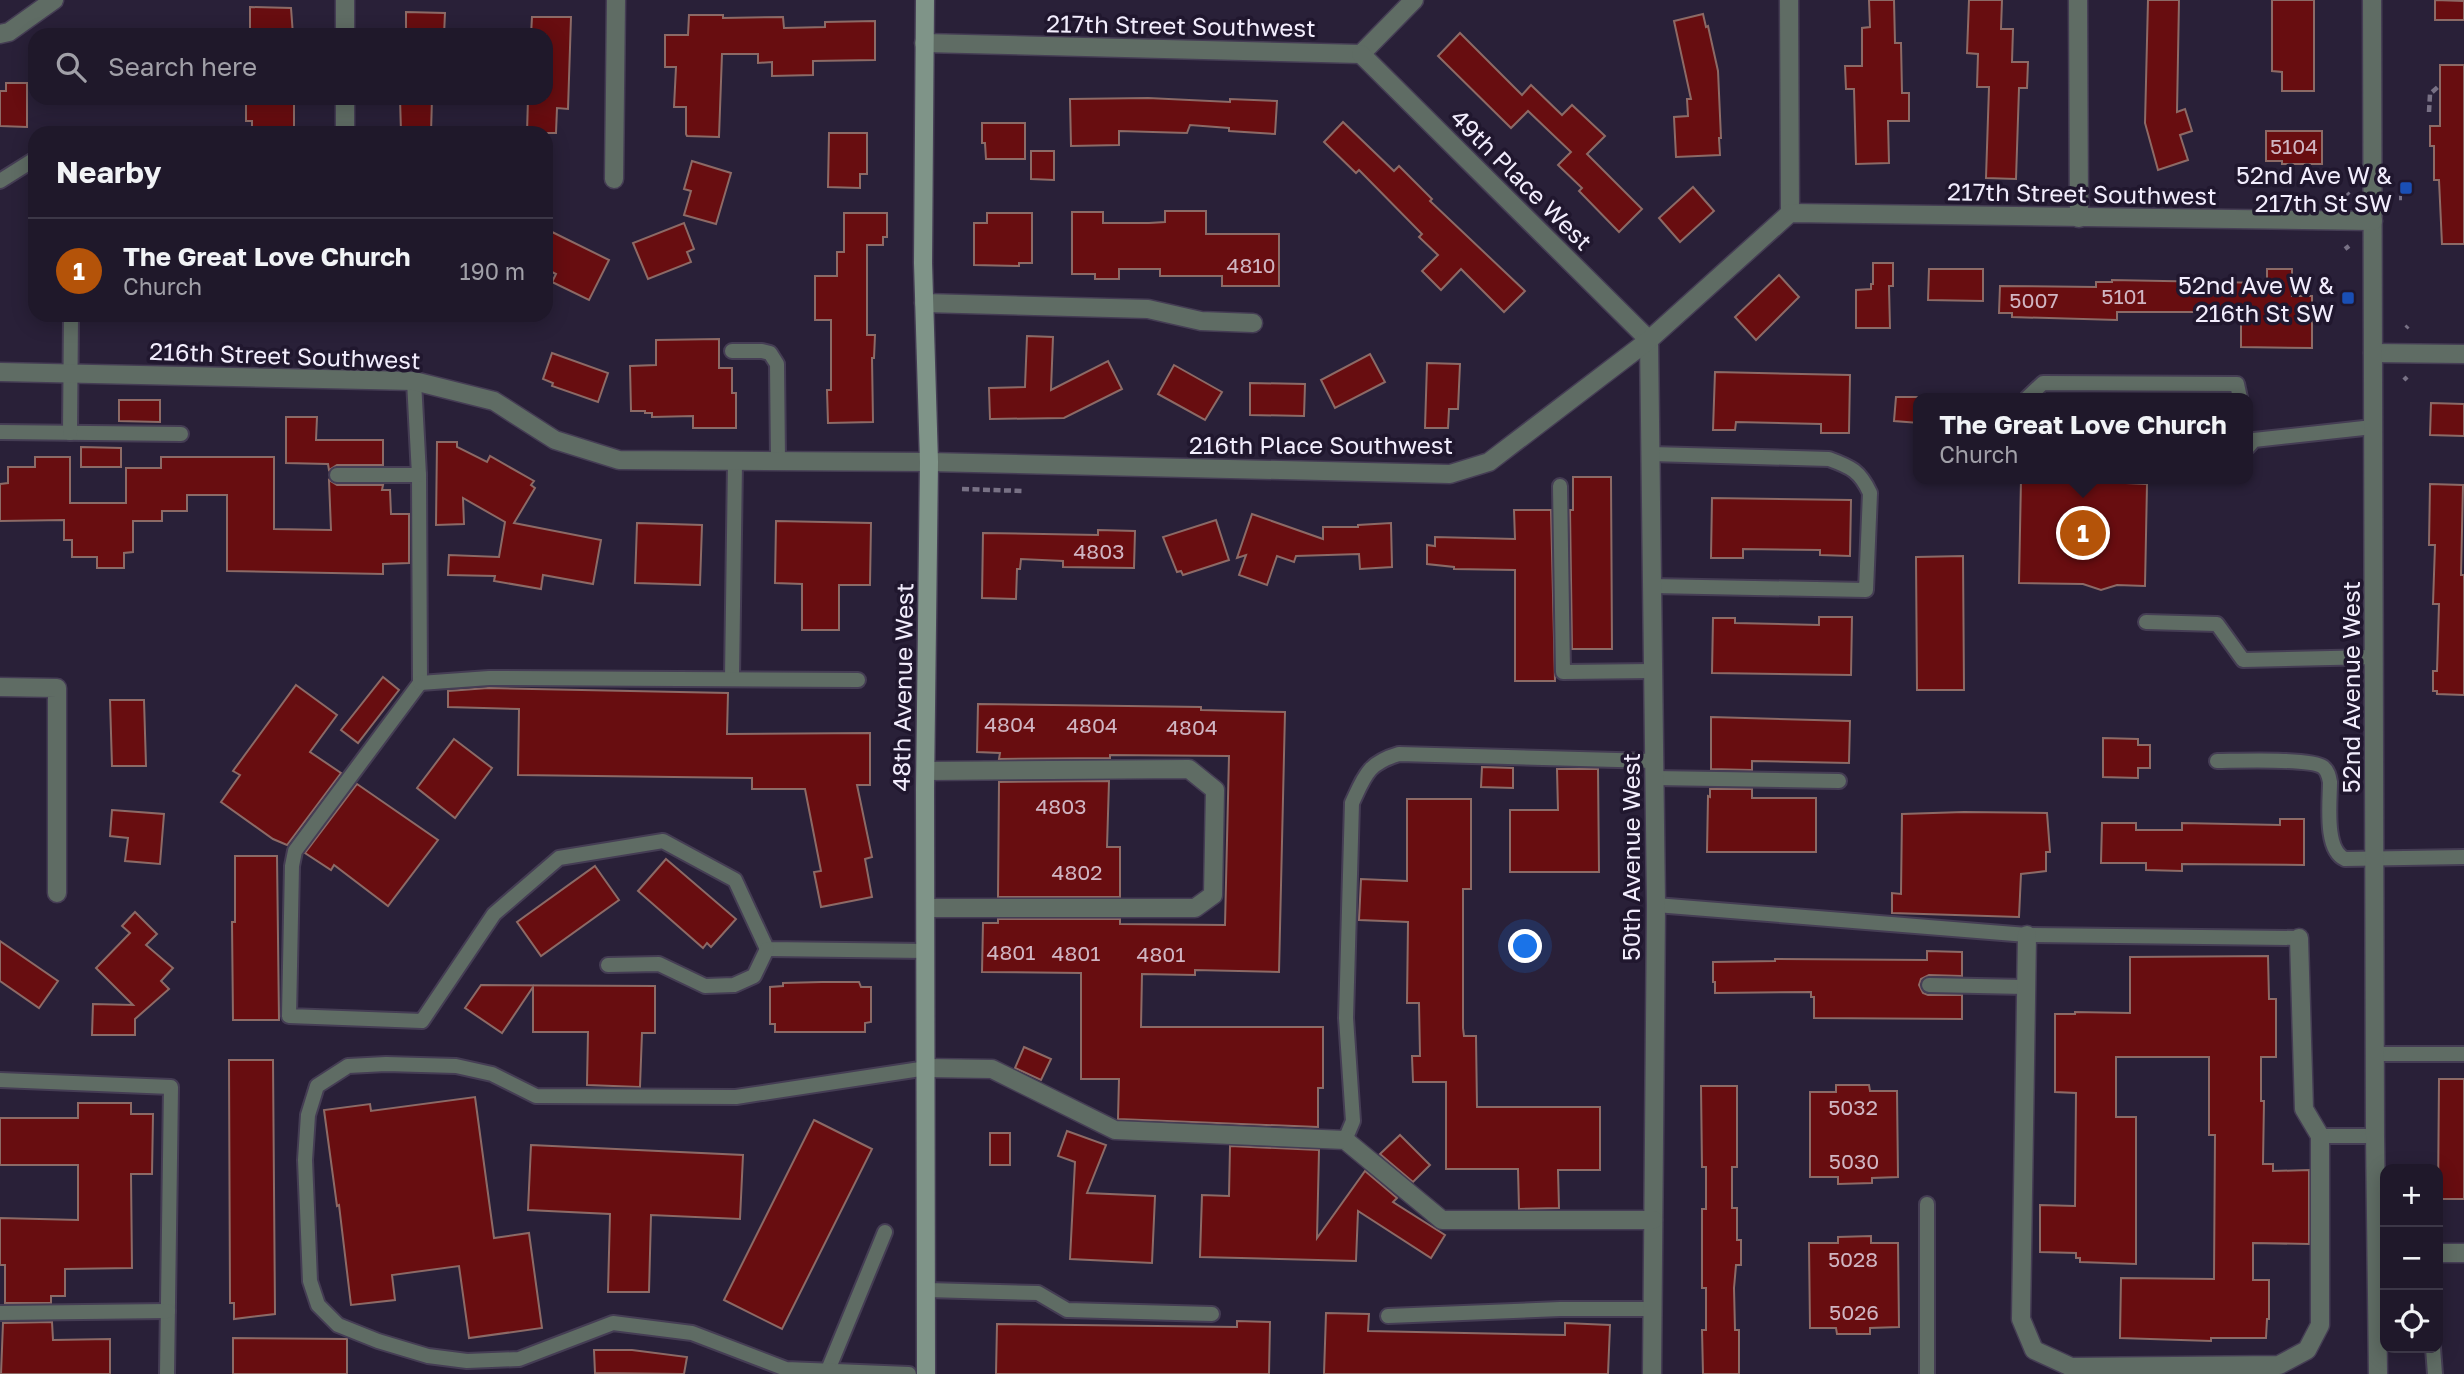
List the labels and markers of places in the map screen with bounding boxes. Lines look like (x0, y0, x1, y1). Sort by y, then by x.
place label: 52nd Ave W & 217th St SW (2236, 160, 2392, 217)
marker: 52nd Ave W & 217th St SW (2398, 180, 2414, 196)
place label: 52nd Ave W & 216th St SW (2178, 270, 2334, 327)
marker: 52nd Ave W & 216th St SW (2340, 290, 2356, 306)
pin: 1 (2060, 507, 2106, 559)

